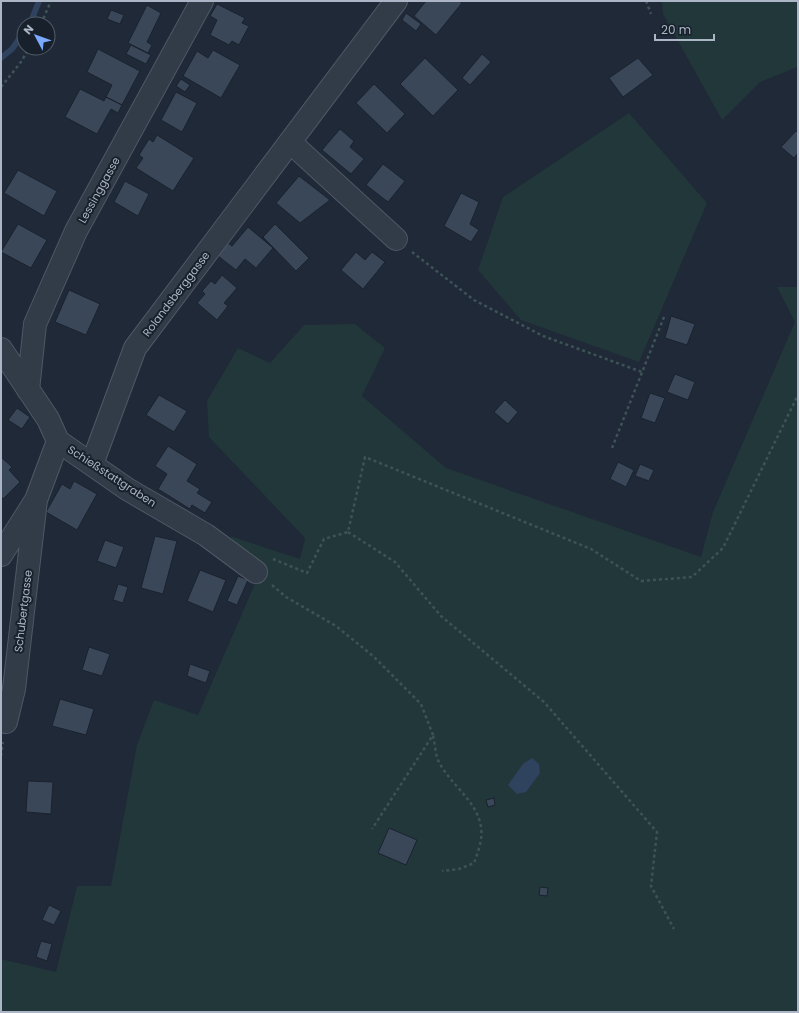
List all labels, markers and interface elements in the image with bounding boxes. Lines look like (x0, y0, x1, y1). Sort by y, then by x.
north arrow (16, 16, 56, 56)
scale bar (655, 16, 714, 42)
text: N (20, 21, 37, 38)
text: 20 m (661, 21, 691, 38)
street label: Lessinggasse (74, 154, 124, 226)
street label: Rolandsberggasse (139, 248, 214, 340)
street label: Schießstattgraben (65, 441, 159, 511)
street label: Schubertgasse (10, 569, 36, 653)

